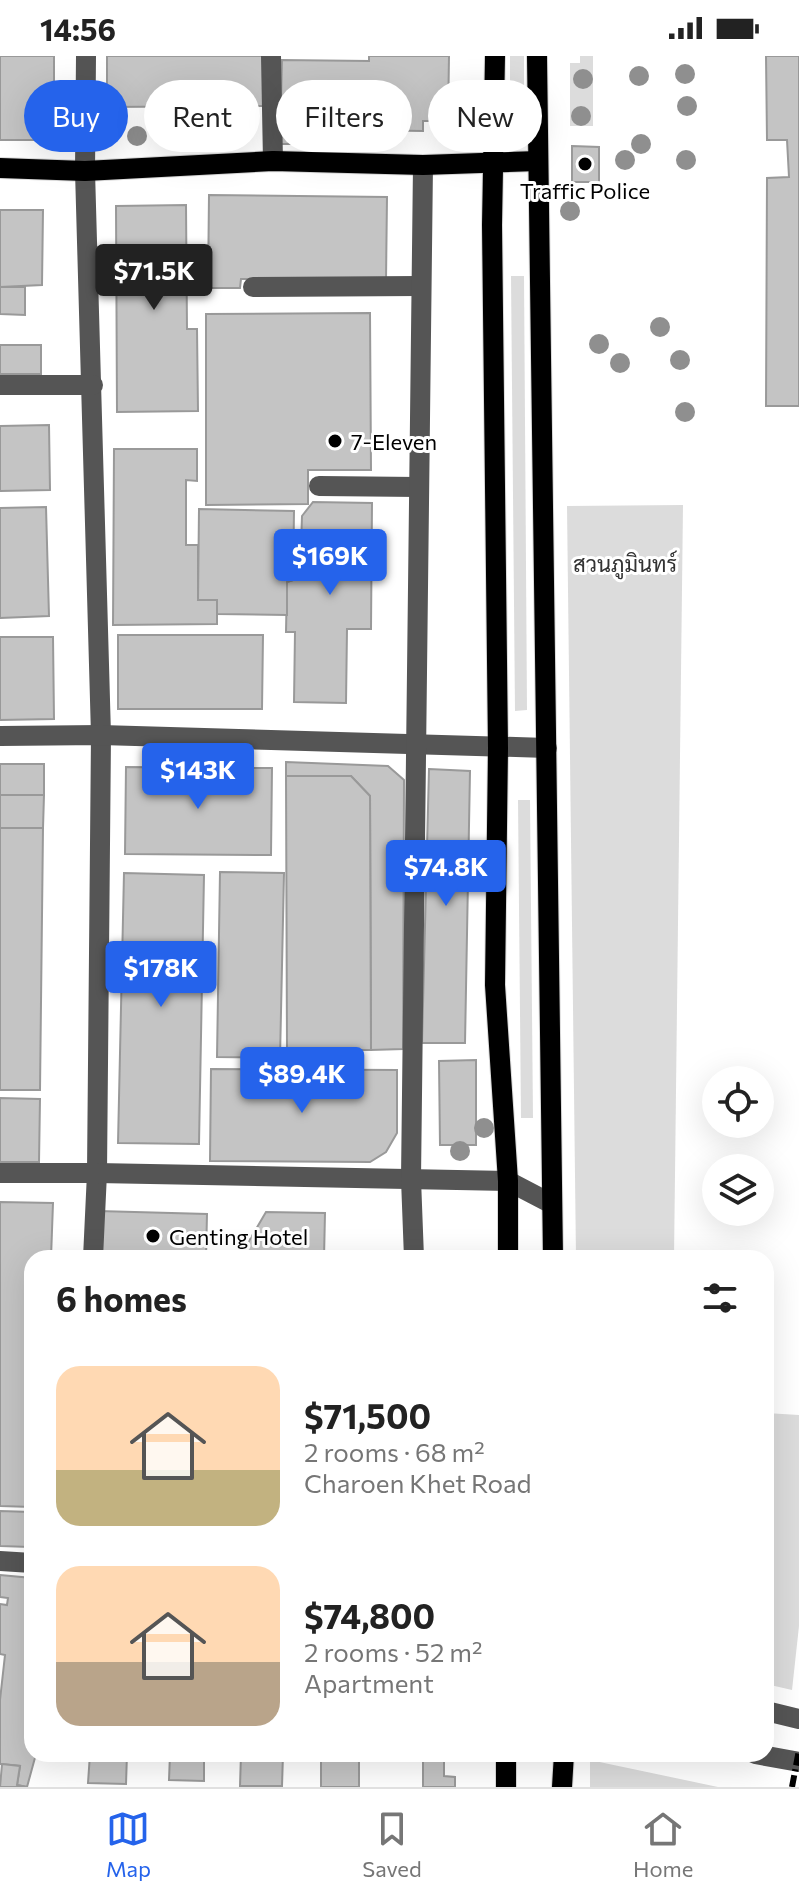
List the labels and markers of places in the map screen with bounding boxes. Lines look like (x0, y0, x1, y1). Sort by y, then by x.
marker: Traffic Police (576, 155, 594, 173)
place label: Traffic Police (520, 177, 650, 204)
pin: $71.5K (89, 244, 219, 312)
place label: 7-Eleven (351, 428, 437, 455)
marker: 7-Eleven (326, 432, 344, 450)
pin: $169K (274, 529, 386, 597)
pin: $143K (142, 743, 254, 811)
pin: $74.8K (381, 840, 511, 908)
pin: $178K (105, 941, 217, 1009)
pin: $89.4K (237, 1047, 367, 1115)
place label: Genting Hotel (169, 1223, 308, 1250)
marker: Genting Hotel (144, 1227, 162, 1245)

